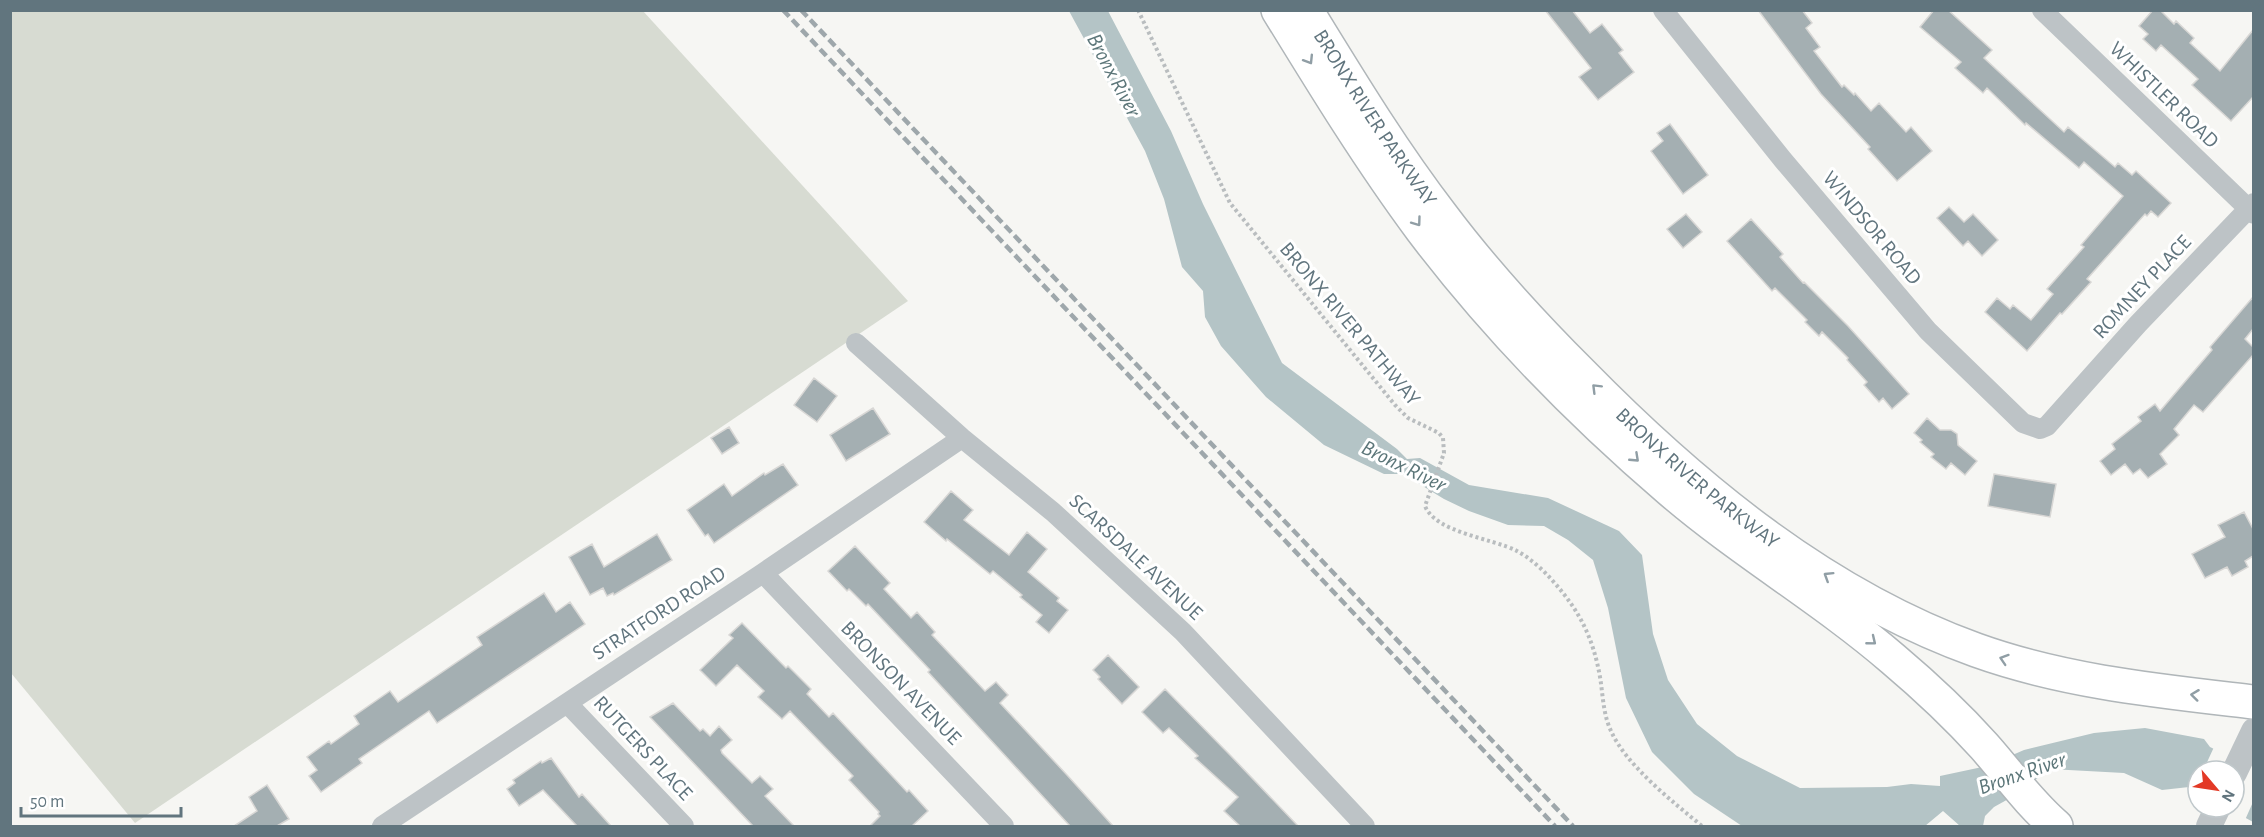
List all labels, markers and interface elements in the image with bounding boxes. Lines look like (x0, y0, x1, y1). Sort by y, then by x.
street label: BRONX RIVER PARKWAY (1310, 26, 1441, 210)
water label: Bronx River (1083, 30, 1145, 121)
street label: WHISTLER ROAD (2105, 38, 2223, 152)
one-way arrow (1302, 53, 1313, 64)
street label: WINDSOR ROAD (1819, 167, 1925, 289)
one-way arrow (1410, 216, 1421, 227)
street label: ROMNEY PLACE (2089, 231, 2195, 343)
street label: BRONX RIVER PATHWAY (1276, 238, 1424, 410)
one-way arrow (1592, 384, 1603, 395)
street label: BRONX RIVER PARKWAY (1612, 404, 1783, 552)
water label: Bronx River (1358, 436, 1450, 496)
one-way arrow (1628, 451, 1638, 462)
street label: SCARSDALE AVENUE (1065, 490, 1207, 624)
street label: STRATFORD ROAD (589, 562, 729, 664)
one-way arrow (1824, 572, 1834, 584)
street label: BRONSON AVENUE (837, 617, 965, 749)
one-way arrow (1865, 634, 1876, 645)
one-way arrow (1999, 654, 2010, 666)
one-way arrow (2191, 689, 2200, 702)
street label: RUTGERS PLACE (590, 692, 696, 804)
water label: Bronx River (1975, 748, 2069, 798)
north arrow (2186, 759, 2246, 819)
scale bar (21, 780, 182, 818)
text: N (2219, 787, 2238, 805)
text: 50 m (30, 793, 64, 811)

